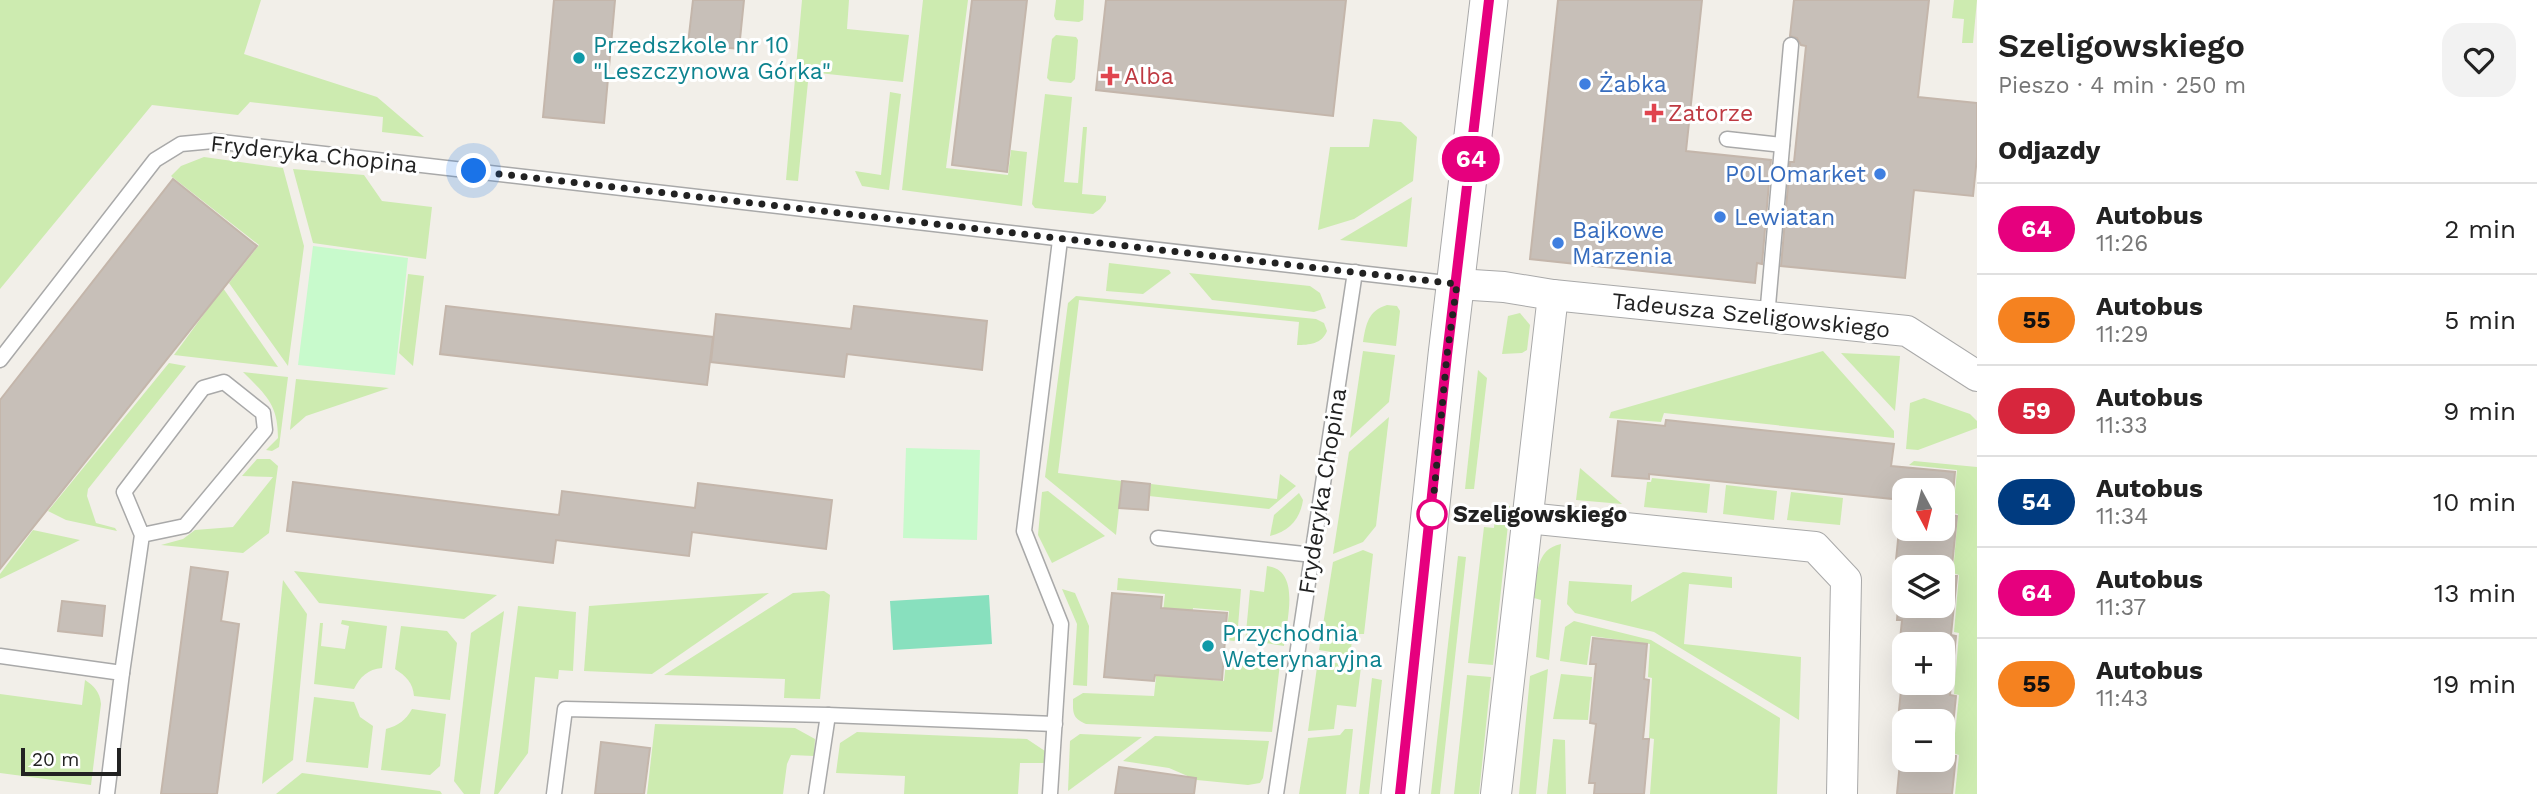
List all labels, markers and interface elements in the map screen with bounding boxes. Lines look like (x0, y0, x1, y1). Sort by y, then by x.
button: heart (2442, 23, 2516, 97)
text: Szeligowskiego (1998, 26, 2245, 65)
place label: Przedszkole nr 10 "Leszczynowa Górka" (593, 32, 831, 85)
marker: Przedszkole nr 10 "Leszczynowa Górka" (571, 50, 587, 66)
place label: Alba (1124, 63, 1174, 90)
marker: Alba (1102, 68, 1118, 84)
place label: Żabka (1599, 71, 1667, 98)
text: Pieszo · 4 min · 250 m (1998, 72, 2246, 99)
marker: Żabka (1577, 76, 1593, 92)
place label: Zatorze (1668, 100, 1753, 127)
marker: Zatorze (1646, 105, 1662, 121)
street label: Fryderyka Chopina (209, 130, 419, 179)
text: Odjazdy (1998, 135, 2100, 165)
line badge: 64 (1440, 136, 1502, 182)
text: 64 (1456, 145, 1486, 173)
your location (456, 153, 491, 188)
place label: POLOmarket (1725, 161, 1866, 188)
marker: POLOmarket (1872, 166, 1888, 182)
text: Autobus (2096, 200, 2203, 230)
place label: Lewiatan (1734, 204, 1835, 231)
marker: Lewiatan (1712, 209, 1728, 225)
text: 2 min (2444, 214, 2516, 244)
text: 64 (2021, 215, 2052, 243)
place label: Bajkowe Marzenia (1572, 217, 1673, 270)
text: 11:26 (2096, 230, 2148, 257)
marker: Bajkowe Marzenia (1550, 235, 1566, 251)
street label: Tadeusza Szeligowskiego (1611, 287, 1891, 344)
text: Autobus (2096, 291, 2203, 321)
text: 5 min (2444, 305, 2516, 335)
text: 55 (2023, 306, 2050, 334)
text: 11:29 (2096, 321, 2148, 348)
text: Autobus (2096, 382, 2203, 412)
street label: Fryderyka Chopina (1293, 386, 1352, 596)
text: 9 min (2443, 396, 2516, 426)
text: 59 (2022, 397, 2051, 425)
text: 11:33 (2096, 412, 2148, 439)
text: Autobus (2096, 473, 2203, 503)
north arrow (1892, 478, 1955, 541)
map controls (1892, 478, 1955, 772)
text: 10 min (2433, 487, 2516, 517)
text: 54 (2022, 488, 2051, 516)
marker: Szeligowskiego (1417, 499, 1447, 529)
place label: Szeligowskiego (1453, 501, 1627, 528)
text: 11:34 (2096, 503, 2148, 530)
button: layers (1892, 555, 1955, 618)
text: Autobus (2096, 564, 2203, 594)
text: 13 min (2434, 578, 2516, 608)
text: 64 (2021, 579, 2052, 607)
text: 11:37 (2096, 594, 2146, 621)
place label: Przychodnia Weterynaryjna (1222, 620, 1382, 673)
button: + (1892, 632, 1955, 695)
marker: Przychodnia Weterynaryjna (1200, 638, 1216, 654)
text: Autobus (2096, 655, 2203, 685)
text: 19 min (2433, 669, 2516, 699)
text: 55 (2023, 670, 2050, 698)
text: 11:43 (2096, 685, 2148, 712)
button: − (1892, 709, 1955, 772)
scale bar (21, 745, 121, 777)
text: 20 m (32, 748, 79, 771)

